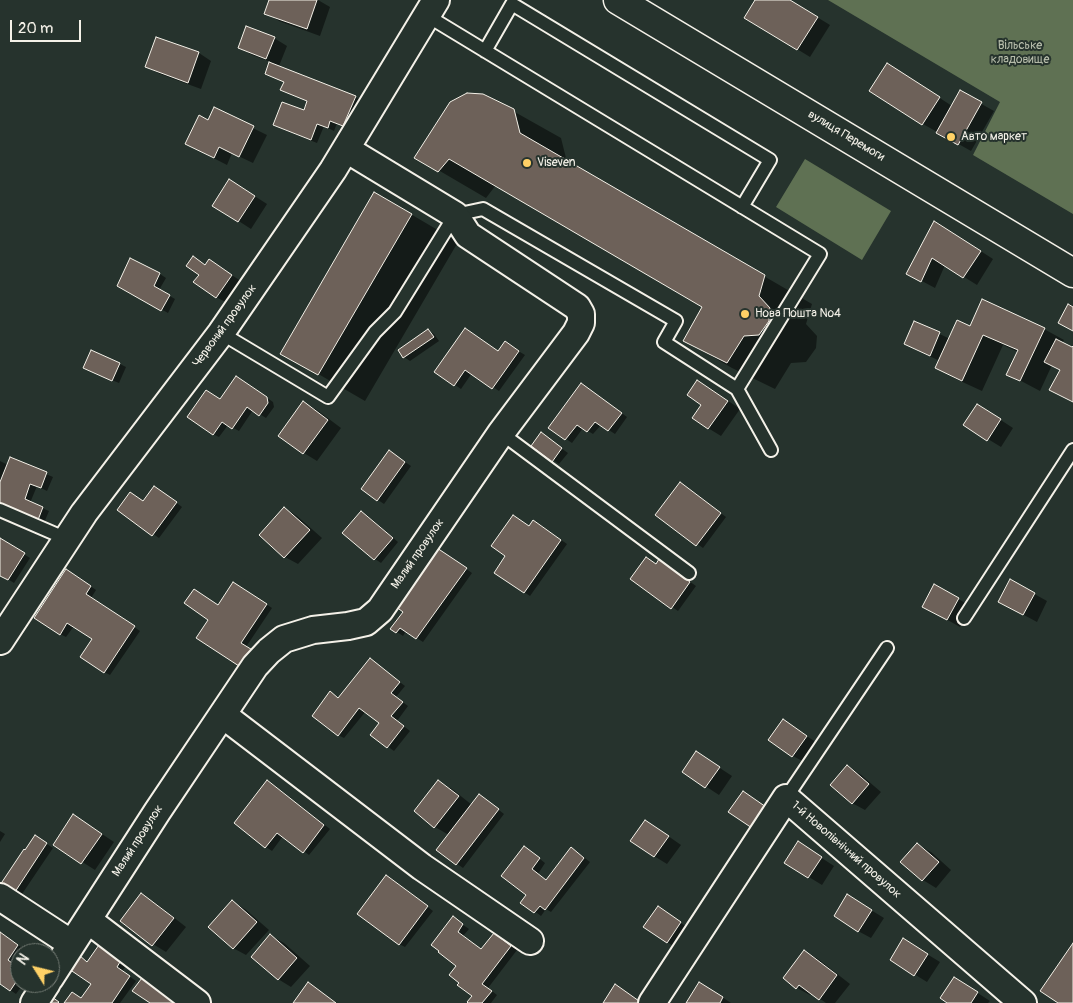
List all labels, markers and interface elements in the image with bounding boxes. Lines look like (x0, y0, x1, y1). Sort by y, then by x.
scale bar (12, 10, 84, 42)
text: 20 m (18, 19, 53, 38)
park label: Вільське кладовище (991, 39, 1049, 67)
street label: вулиця Перемоги (805, 107, 887, 165)
place label: Авто маркет (961, 130, 1027, 144)
marker: Авто маркет (945, 131, 957, 143)
place label: Viseven (537, 156, 575, 170)
marker: Viseven (521, 157, 533, 169)
street label: Червоний провулок (190, 282, 260, 370)
place label: Нова Пошта №4 (755, 307, 841, 321)
marker: Нова Пошта №4 (739, 308, 751, 320)
street label: Малий провулок (388, 516, 448, 592)
street label: 1-й Новопівнічний провулок (788, 798, 904, 902)
street label: Малий провулок (110, 803, 166, 879)
north arrow (10, 943, 60, 993)
text: N (14, 951, 33, 968)

